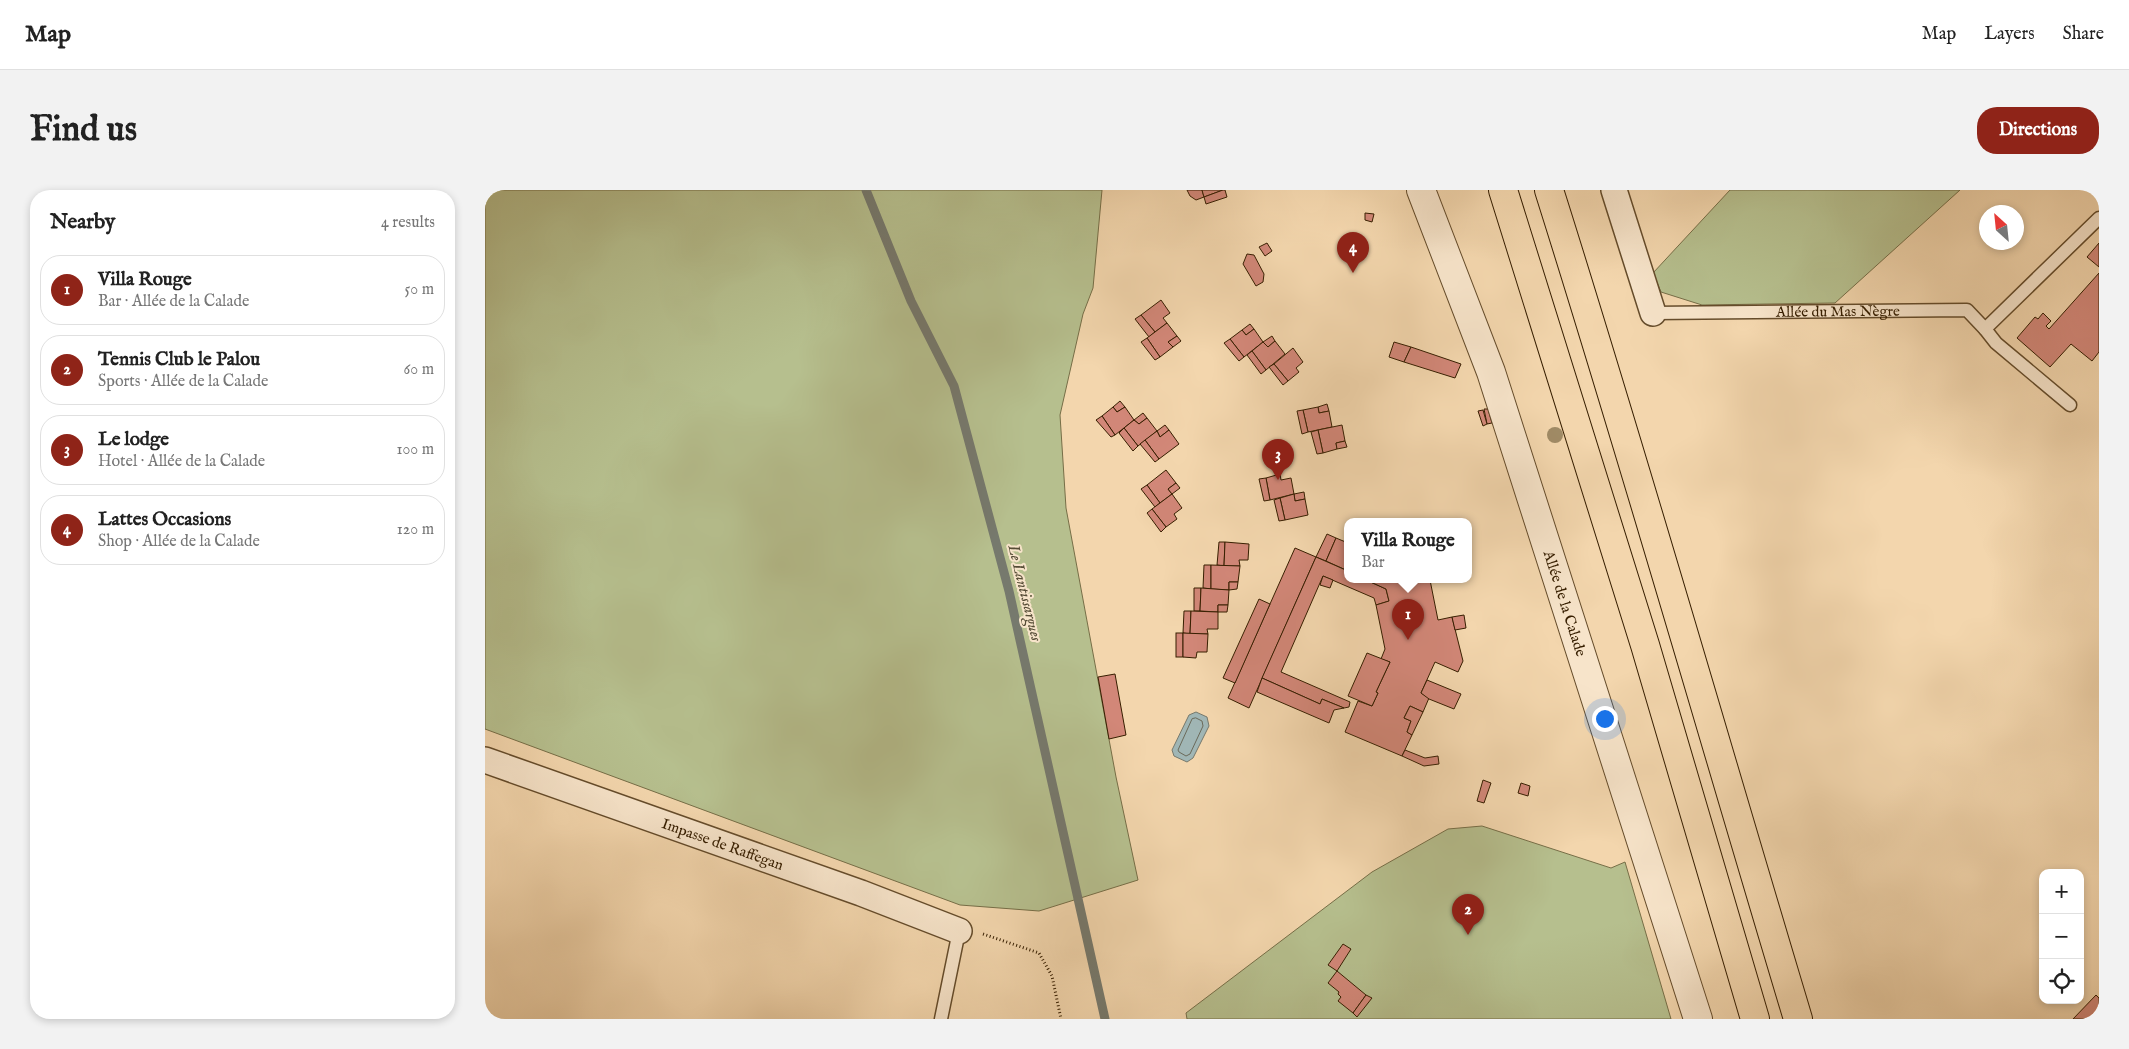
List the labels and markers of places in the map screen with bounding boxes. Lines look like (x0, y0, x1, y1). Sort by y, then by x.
pin: 4 (1337, 232, 1369, 273)
pin: 3 (1262, 439, 1294, 480)
pin: 1 (1392, 599, 1424, 640)
pin: 2 (1452, 894, 1484, 935)

